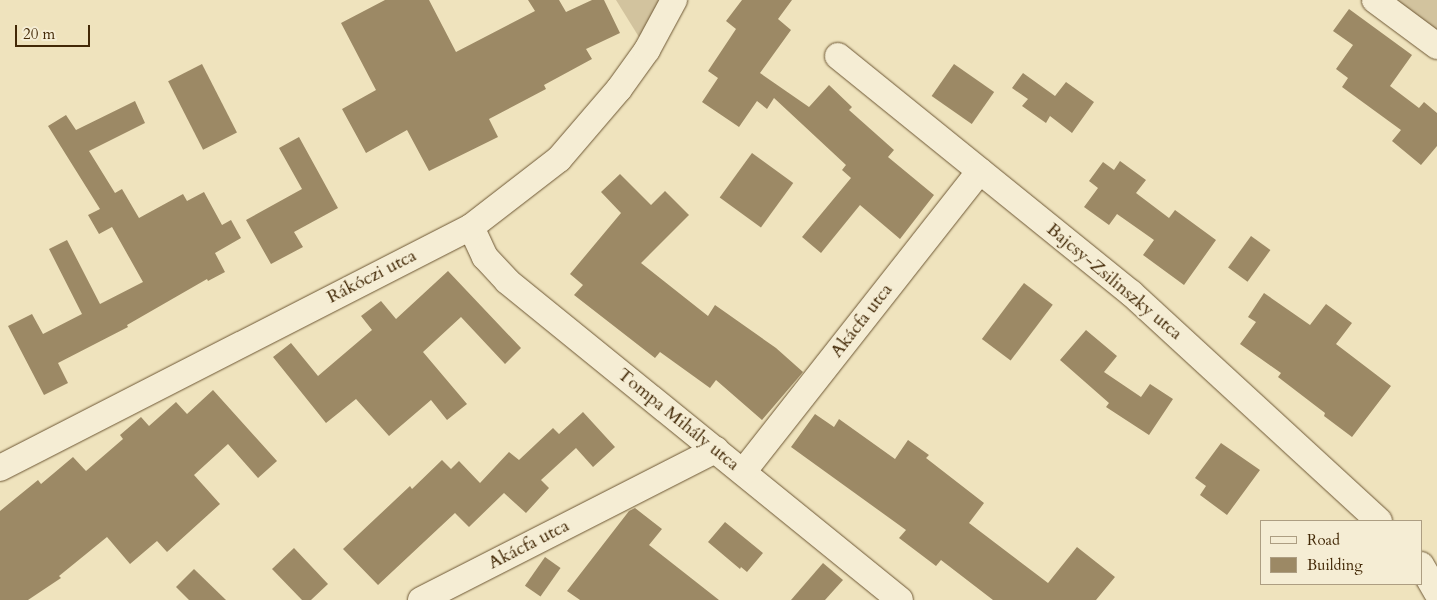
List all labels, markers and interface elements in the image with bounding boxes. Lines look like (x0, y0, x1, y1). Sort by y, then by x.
scale bar (18, 15, 92, 47)
text: 20 m (23, 24, 55, 44)
street label: Bajcsy-Zsilinszky utca (1042, 219, 1186, 345)
street label: Rákóczi utca (324, 245, 420, 309)
street label: Akácfa utca (826, 280, 898, 362)
street label: Tompa Mihály utca (613, 364, 743, 476)
street label: Akácfa utca (485, 515, 573, 575)
legend (1260, 520, 1422, 585)
text: Road (1307, 530, 1340, 550)
text: Building (1307, 555, 1363, 575)

